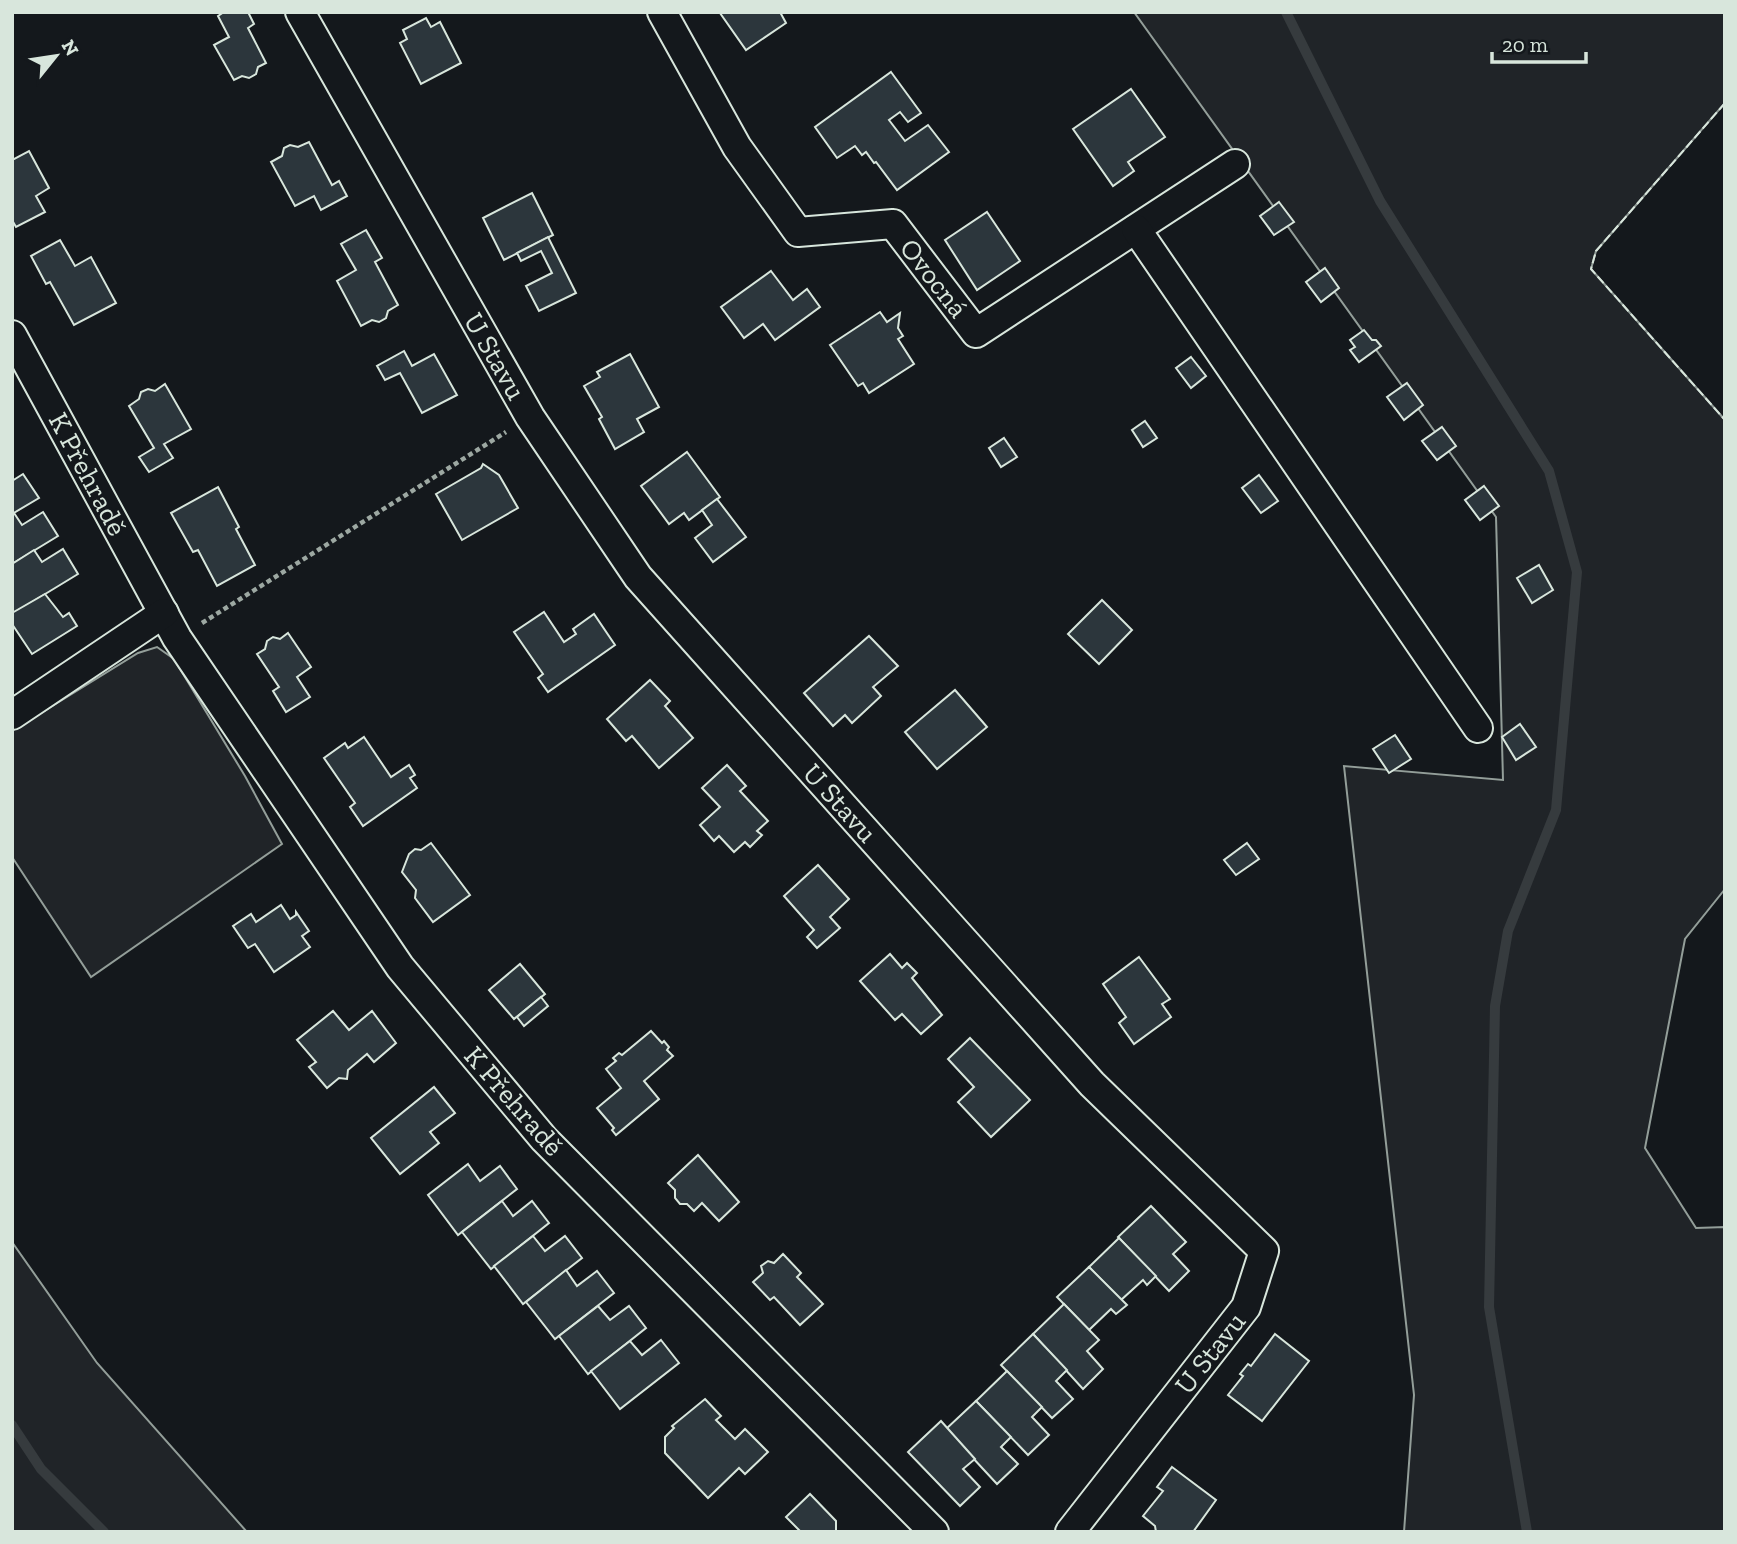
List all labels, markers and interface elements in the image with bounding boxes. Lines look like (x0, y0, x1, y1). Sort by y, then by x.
north arrow (21, 21, 91, 91)
scale bar (1492, 21, 1586, 65)
text: 20 m (1502, 32, 1548, 57)
text: N (57, 36, 84, 60)
street label: Ovocná (893, 232, 975, 324)
street label: U Stavu (457, 307, 533, 405)
street label: K Přehradě (42, 407, 134, 541)
street label: U Stavu (796, 757, 884, 849)
street label: K Přehradě (457, 1039, 571, 1163)
street label: U Stavu (1168, 1305, 1252, 1400)

